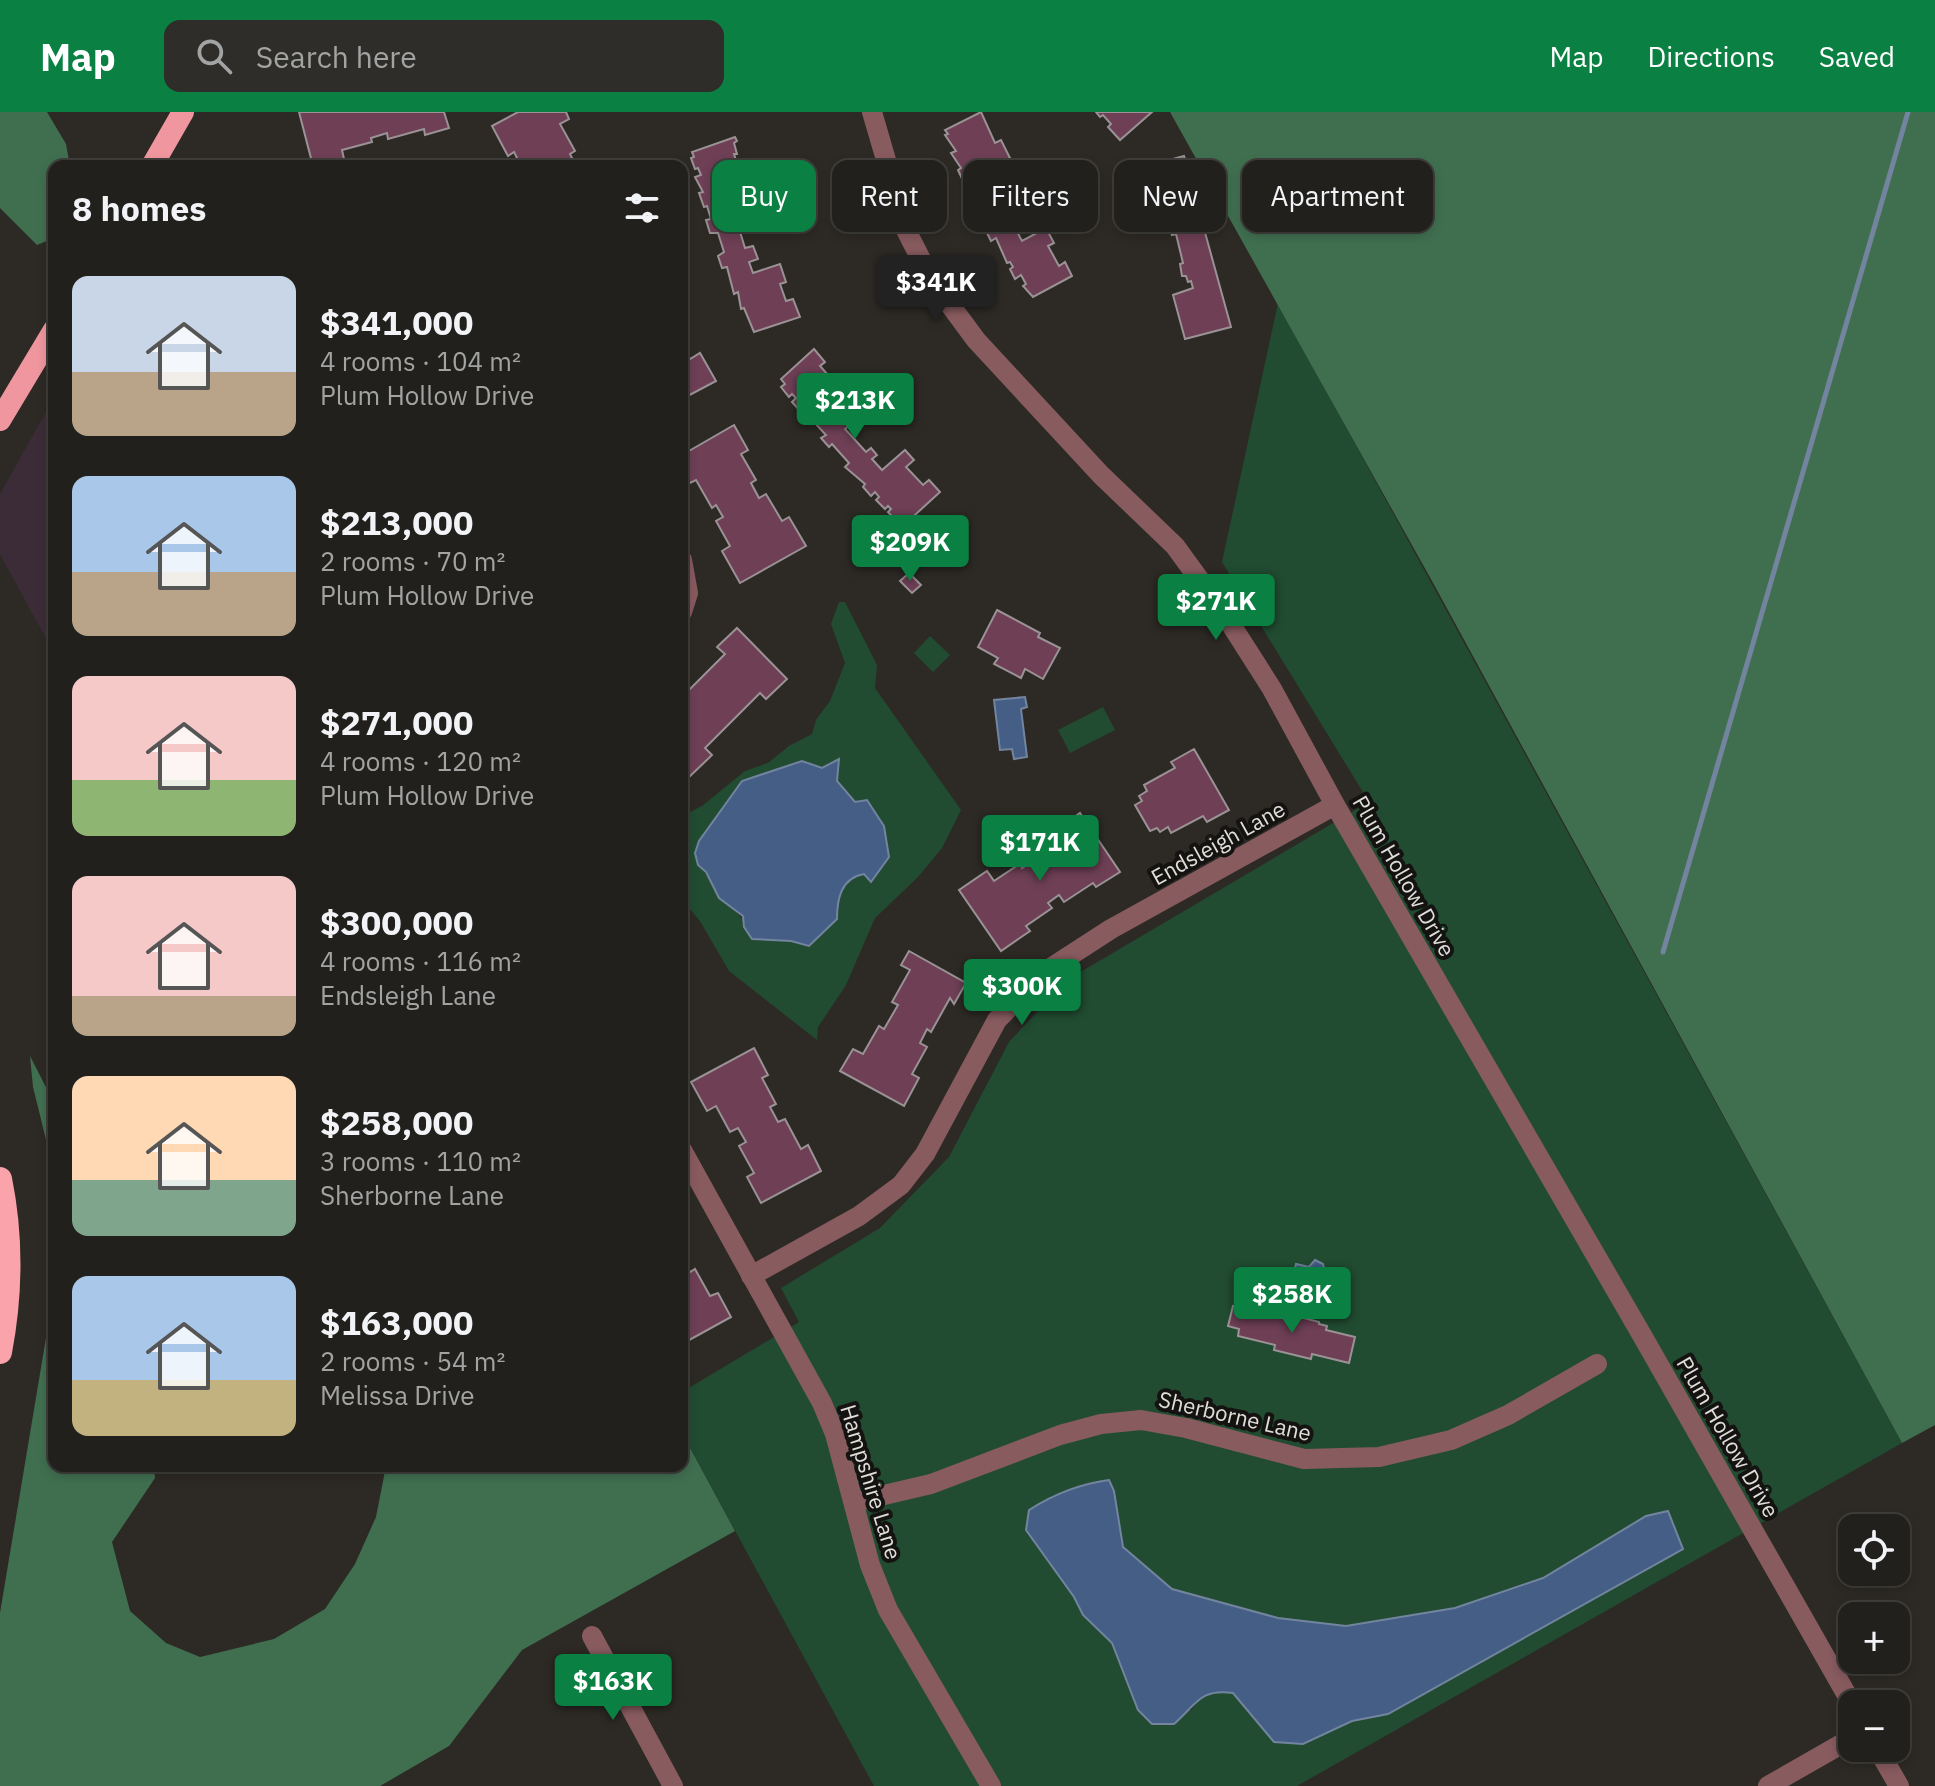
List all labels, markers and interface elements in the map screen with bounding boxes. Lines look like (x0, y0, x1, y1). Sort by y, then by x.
search box (164, 20, 724, 92)
text: Map (40, 32, 116, 81)
icon: search (192, 34, 236, 78)
text: Search here (256, 37, 417, 76)
text: Map (1549, 38, 1603, 75)
text: Directions (1647, 38, 1775, 75)
text: Saved (1819, 38, 1895, 75)
chip: Buy (712, 160, 816, 232)
chip: Rent (832, 160, 947, 232)
chip: Filters (963, 160, 1098, 232)
chip: New (1114, 160, 1226, 232)
chip: Apartment (1242, 160, 1433, 232)
text: 8 homes (72, 186, 207, 230)
icon: filters (620, 186, 664, 230)
pin: $341K (880, 255, 992, 323)
text: $341K (896, 264, 976, 298)
text: $341,000 (320, 300, 473, 344)
icon: home (136, 308, 232, 404)
text: 4 rooms · 104 m² (320, 344, 521, 378)
pin: $213K (799, 373, 911, 441)
text: Plum Hollow Drive (320, 378, 534, 412)
text: $213K (815, 382, 895, 416)
text: $213,000 (320, 500, 473, 544)
icon: home (136, 508, 232, 604)
pin: $209K (854, 515, 966, 583)
text: $209K (870, 524, 950, 558)
text: 2 rooms · 70 m² (320, 544, 505, 578)
pin: $271K (1160, 574, 1272, 642)
text: Plum Hollow Drive (320, 578, 534, 612)
text: $271K (1176, 583, 1256, 617)
text: $271,000 (320, 700, 473, 744)
icon: home (136, 708, 232, 804)
text: 4 rooms · 120 m² (320, 744, 521, 778)
text: Plum Hollow Drive (320, 778, 534, 812)
street label: Plum Hollow Drive (1347, 790, 1462, 962)
street label: Endsleigh Lane (1146, 794, 1290, 891)
pin: $171K (984, 815, 1096, 883)
text: $171K (1000, 824, 1080, 858)
text: $300,000 (320, 900, 473, 944)
icon: home (136, 908, 232, 1004)
text: 4 rooms · 116 m² (320, 944, 521, 978)
pin: $300K (966, 959, 1078, 1027)
text: $300K (982, 968, 1062, 1002)
text: Endsleigh Lane (320, 978, 496, 1012)
text: $258,000 (320, 1100, 473, 1144)
icon: home (136, 1108, 232, 1204)
text: 3 rooms · 110 m² (320, 1144, 521, 1178)
text: Sherborne Lane (320, 1178, 504, 1212)
pin: $258K (1236, 1267, 1348, 1335)
text: $258K (1252, 1276, 1332, 1310)
text: $163,000 (320, 1300, 473, 1344)
icon: home (136, 1308, 232, 1404)
text: 2 rooms · 54 m² (320, 1344, 505, 1378)
street label: Plum Hollow Drive (1671, 1351, 1786, 1523)
text: Melissa Drive (320, 1378, 475, 1412)
street label: Sherborne Lane (1156, 1384, 1314, 1447)
street label: Hampshire Lane (834, 1401, 909, 1563)
map controls (1838, 1514, 1910, 1762)
button: locate (1838, 1514, 1910, 1586)
button: + (1838, 1602, 1910, 1674)
pin: $163K (557, 1654, 669, 1722)
text: $163K (573, 1663, 653, 1697)
button: − (1838, 1690, 1910, 1762)

